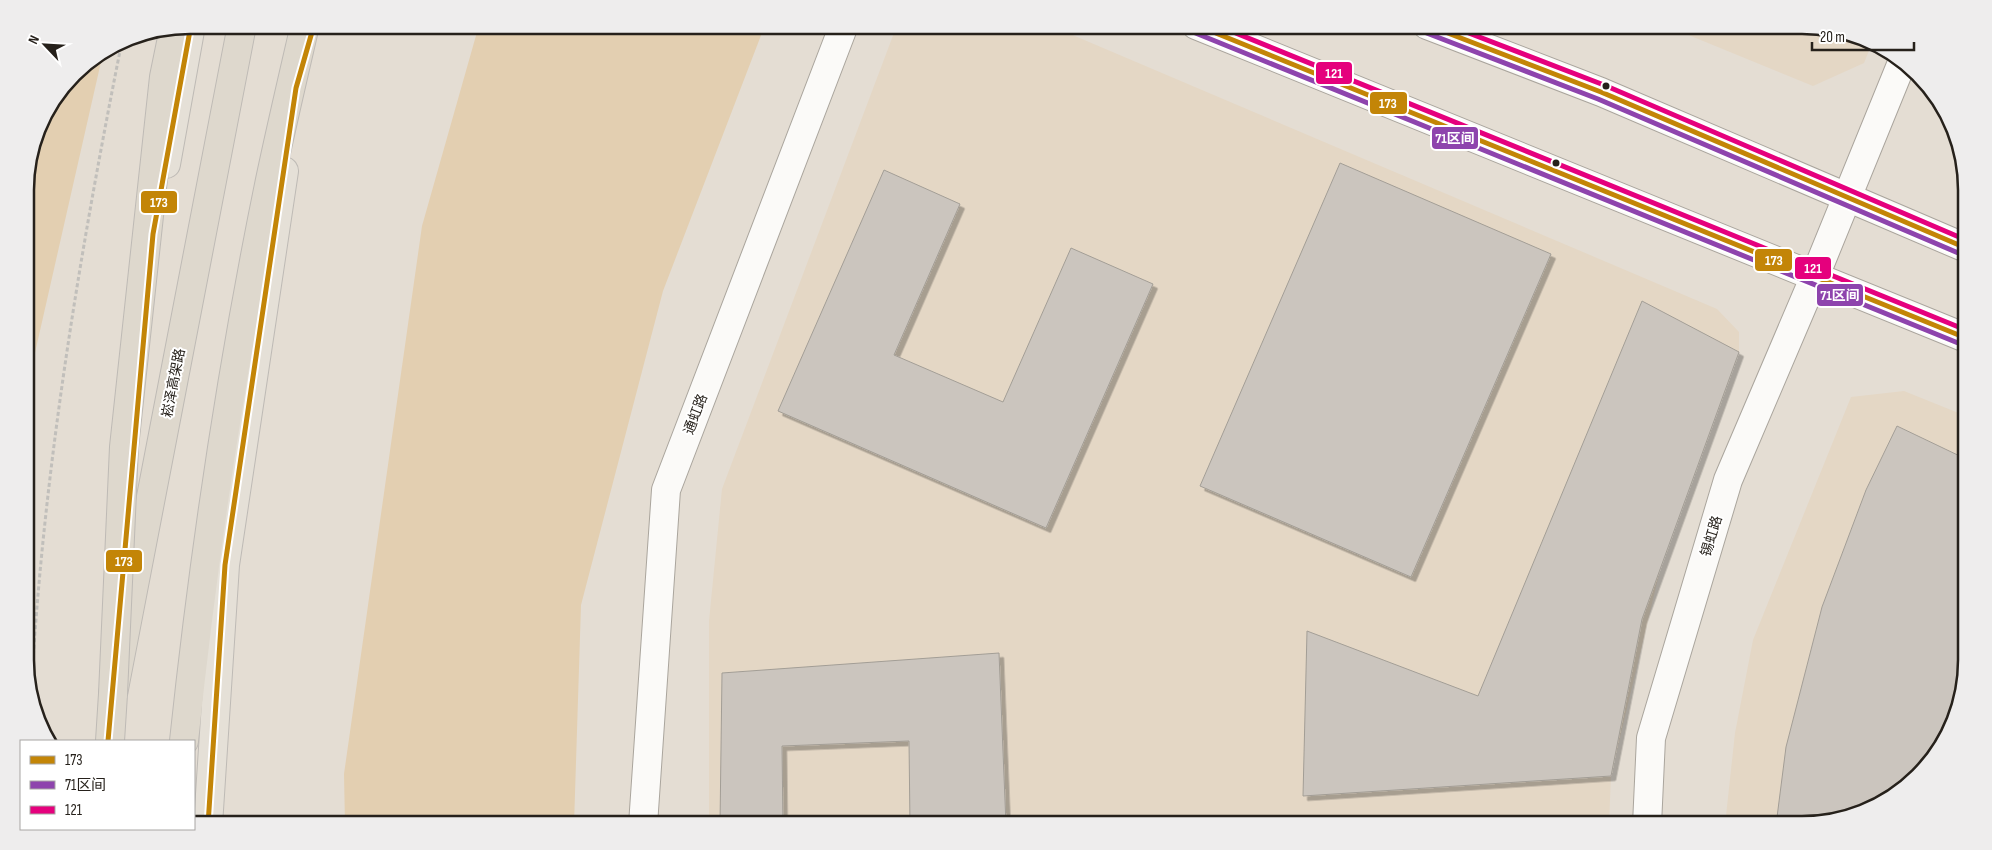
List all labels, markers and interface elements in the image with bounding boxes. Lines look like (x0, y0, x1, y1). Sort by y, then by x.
north arrow (20, 20, 70, 70)
scale bar (1812, 20, 1914, 52)
text: 20 m (1820, 28, 1845, 47)
text: N (24, 33, 43, 47)
line badge: 121 (1315, 61, 1353, 85)
text: 121 (1325, 65, 1343, 82)
unlabelled marker (1601, 81, 1611, 91)
line badge: 173 (1369, 91, 1408, 115)
text: 173 (1379, 95, 1397, 112)
line badge: 71区间 (1431, 126, 1479, 150)
text: 71区间 (1435, 130, 1475, 147)
unlabelled marker (1551, 158, 1561, 168)
line badge: 173 (140, 190, 178, 214)
text: 173 (150, 194, 168, 211)
line badge: 173 (1754, 248, 1793, 272)
text: 173 (1765, 252, 1783, 269)
line badge: 121 (1794, 256, 1832, 280)
text: 121 (1804, 260, 1822, 277)
line badge: 71区间 (1816, 283, 1864, 307)
text: 71区间 (1820, 287, 1860, 304)
street label: 崧泽高架路 (158, 347, 189, 419)
street label: 通虹路 (680, 392, 711, 437)
street label: 锡虹路 (1697, 514, 1726, 559)
line badge: 173 (105, 549, 143, 573)
text: 173 (115, 553, 133, 570)
legend (20, 740, 195, 830)
text: 173 (65, 751, 83, 770)
text: 71区间 (65, 776, 106, 795)
text: 121 (65, 801, 83, 820)

